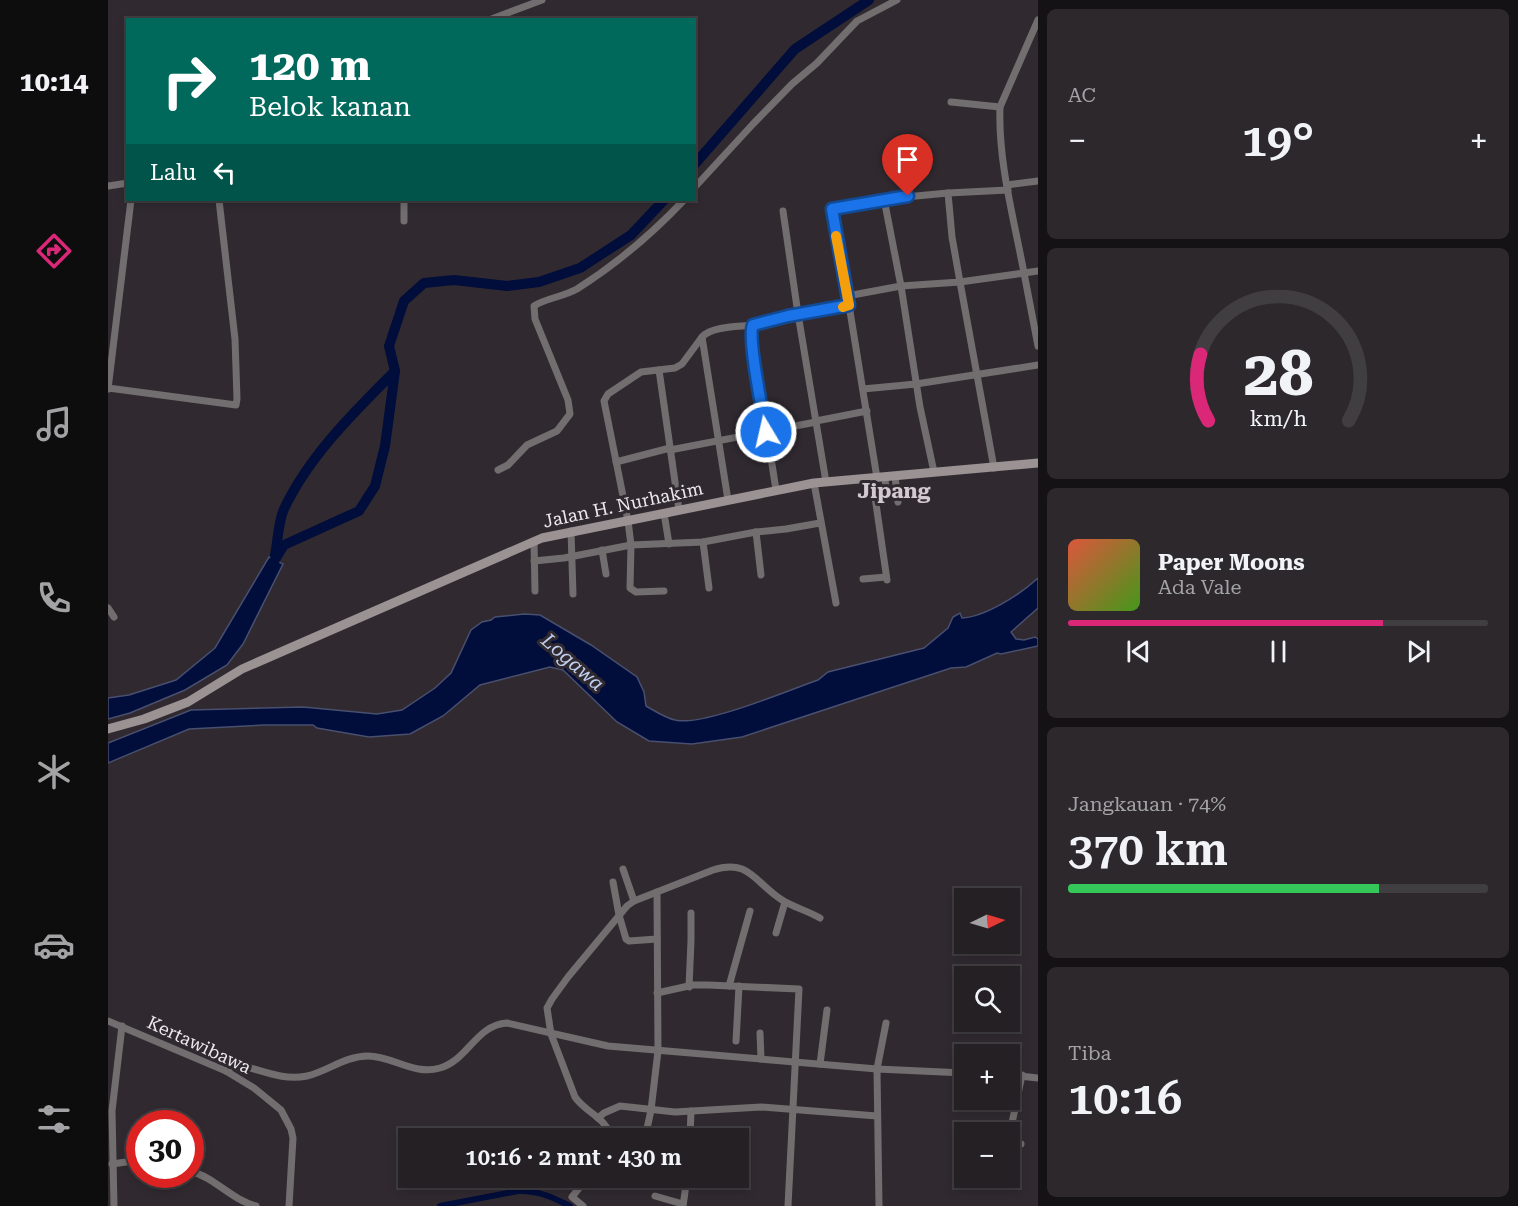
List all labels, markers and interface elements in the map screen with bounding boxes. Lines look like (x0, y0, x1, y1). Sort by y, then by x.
text: 120 m (249, 41, 371, 90)
icon: right (150, 42, 228, 120)
text: 10:14 (20, 66, 88, 98)
text: AC (1068, 83, 1096, 107)
text: Belok kanan (249, 91, 411, 123)
text: 19° (1242, 114, 1314, 167)
text: − (1068, 121, 1086, 160)
text: + (1470, 121, 1488, 160)
pin (882, 134, 933, 196)
icon: arrive (891, 143, 924, 176)
icon: left (208, 156, 241, 189)
text: Lalu (150, 160, 196, 185)
icon: directions (33, 230, 75, 272)
text: 28 (1243, 337, 1313, 410)
position arrow (734, 400, 798, 464)
icon: music (33, 403, 75, 445)
text: km/h (1249, 406, 1307, 431)
street label: Jalan H. Nurhakim (541, 477, 705, 532)
district label: Jipang (857, 479, 931, 503)
text: Paper Moons (1158, 550, 1305, 575)
text: Ada Vale (1158, 575, 1241, 599)
icon: phone (33, 577, 75, 619)
water label: Logawa (536, 628, 609, 696)
icon: previous (1122, 635, 1155, 668)
icon: pause (1262, 635, 1295, 668)
icon: next (1402, 635, 1435, 668)
icon: climate (33, 751, 75, 793)
text: Jangkauan · 74% (1068, 792, 1226, 816)
text: 370 km (1068, 823, 1228, 876)
north arrow (954, 888, 1020, 954)
map controls (954, 888, 1020, 1188)
icon: car (33, 924, 75, 966)
button: search (954, 966, 1020, 1032)
street label: Kertawibawa (144, 1011, 255, 1078)
text: Tiba (1068, 1041, 1111, 1065)
button: + (954, 1044, 1020, 1110)
text: 10:16 (1068, 1072, 1182, 1125)
icon: filters (33, 1098, 75, 1140)
speed limit sign: 30 (126, 1110, 204, 1188)
button: − (954, 1122, 1020, 1188)
text: 10:16 · 2 mnt · 430 m (465, 1145, 682, 1170)

